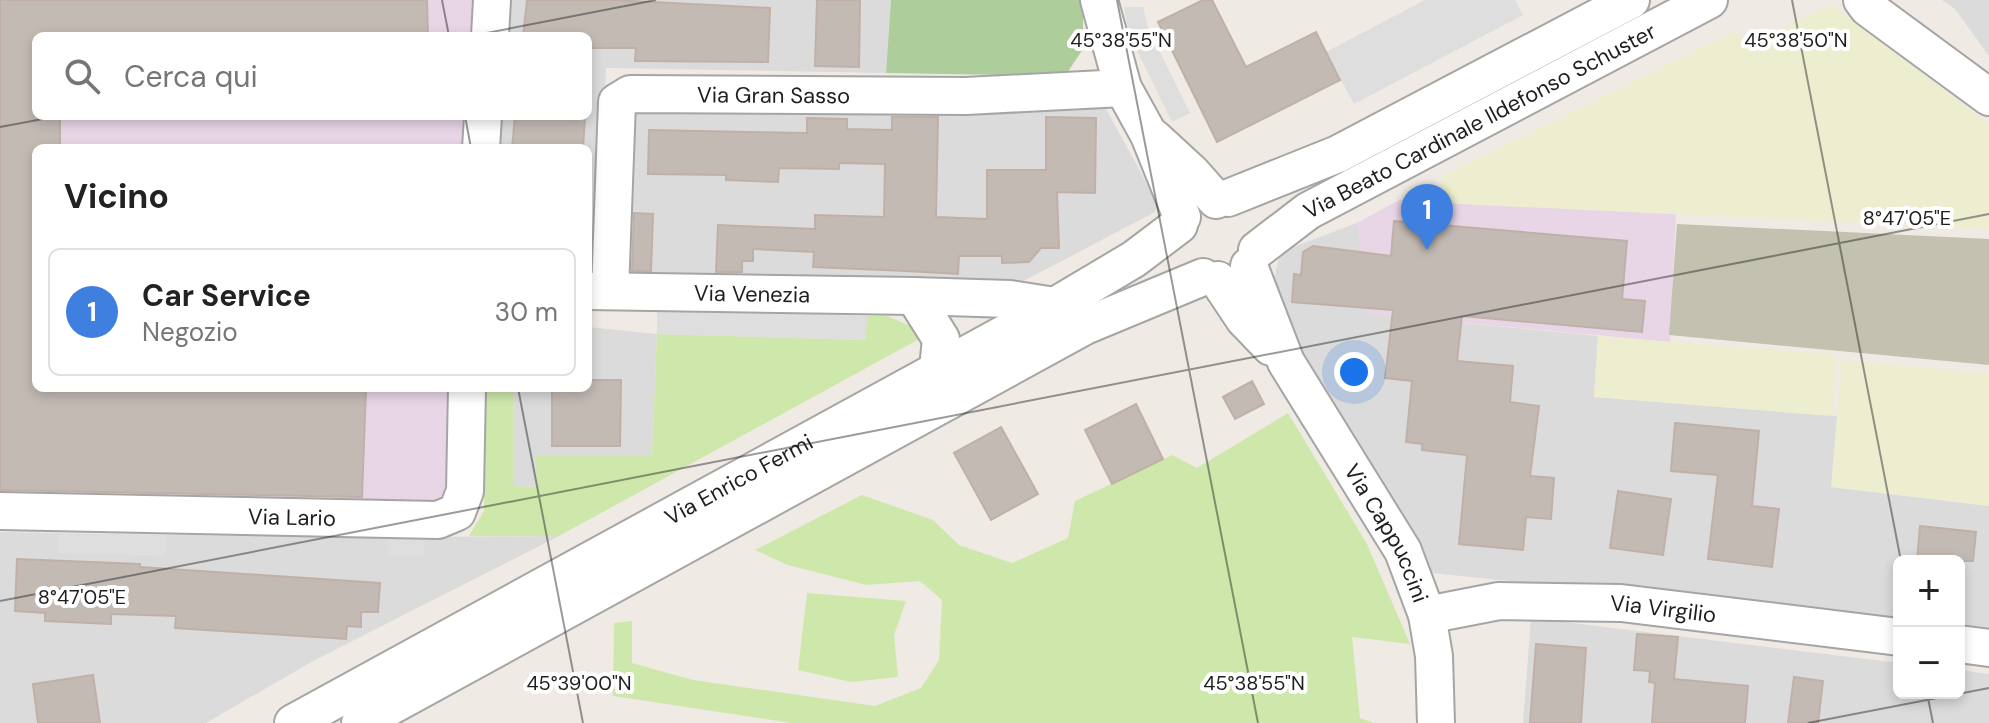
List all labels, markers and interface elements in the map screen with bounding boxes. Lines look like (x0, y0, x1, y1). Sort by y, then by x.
street label: Via Beato Cardinale Ildefonso Schuster (1298, 16, 1661, 225)
text: 45°38'55"N (1070, 27, 1172, 53)
text: 45°38'50"N (1744, 27, 1848, 53)
search box (32, 32, 592, 120)
icon: search (60, 54, 104, 98)
text: Cerca qui (124, 57, 258, 96)
street label: Via Gran Sasso (697, 80, 850, 110)
text: Vicino (64, 174, 169, 219)
pin: 1 (1401, 184, 1453, 250)
text: 8°47'05"E (1863, 205, 1951, 231)
text: Car Service (142, 276, 311, 315)
street label: Via Venezia (694, 278, 810, 309)
text: 1 (87, 295, 97, 329)
text: 30 m (495, 295, 558, 329)
text: Negozio (142, 315, 238, 349)
your location (1334, 352, 1374, 392)
street label: Via Enrico Fermi (659, 427, 818, 531)
street label: Via Cappuccini (1338, 458, 1436, 607)
street label: Via Lario (248, 502, 336, 532)
map controls (1893, 555, 1965, 699)
button: + (1893, 555, 1965, 627)
text: 8°47'05"E (38, 584, 126, 610)
street label: Via Virgilio (1610, 588, 1718, 629)
button: − (1893, 627, 1965, 699)
text: 45°39'00"N (526, 670, 632, 696)
text: 45°38'55"N (1203, 670, 1305, 696)

